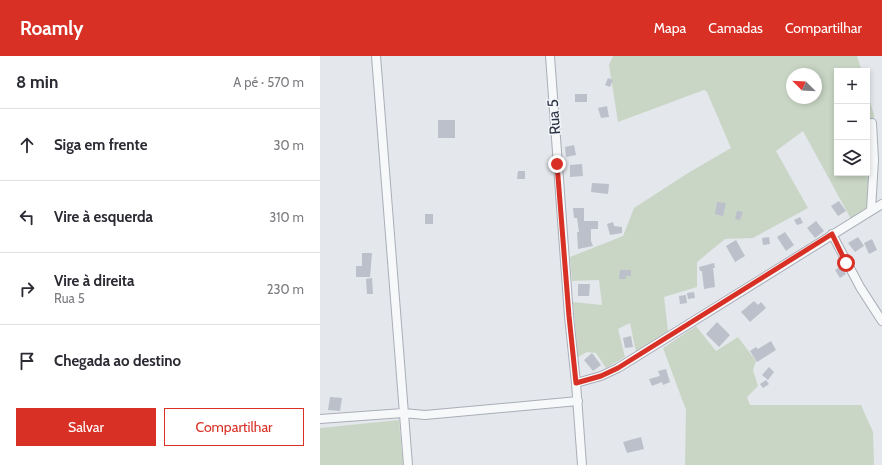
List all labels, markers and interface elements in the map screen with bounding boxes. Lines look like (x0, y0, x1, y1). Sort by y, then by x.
text: Roamly (20, 17, 83, 40)
text: Mapa (654, 19, 686, 37)
text: Camadas (708, 19, 763, 37)
text: Compartilhar (785, 19, 862, 37)
north arrow (786, 68, 822, 104)
map controls (834, 68, 870, 176)
button: + (834, 68, 870, 104)
text: 8 min (16, 72, 58, 92)
text: A pé · 570 m (233, 74, 304, 90)
street label: Rua 5 (544, 99, 564, 135)
button: − (834, 104, 870, 140)
icon: ahead (16, 134, 38, 156)
text: Siga em frente (54, 136, 147, 154)
text: 30 m (274, 137, 304, 153)
button: layers (834, 140, 870, 176)
route end (548, 155, 566, 173)
icon: left (16, 206, 38, 228)
text: Vire à esquerda (54, 208, 153, 226)
text: 310 m (269, 209, 304, 225)
route start (837, 254, 855, 272)
text: Vire à direita (54, 272, 135, 290)
icon: right (16, 278, 38, 300)
text: 230 m (267, 281, 304, 297)
text: Rua 5 (54, 290, 85, 306)
icon: arrive (16, 350, 38, 372)
text: Chegada ao destino (54, 352, 181, 370)
button: Salvar (16, 408, 156, 446)
button: Compartilhar (164, 408, 304, 446)

